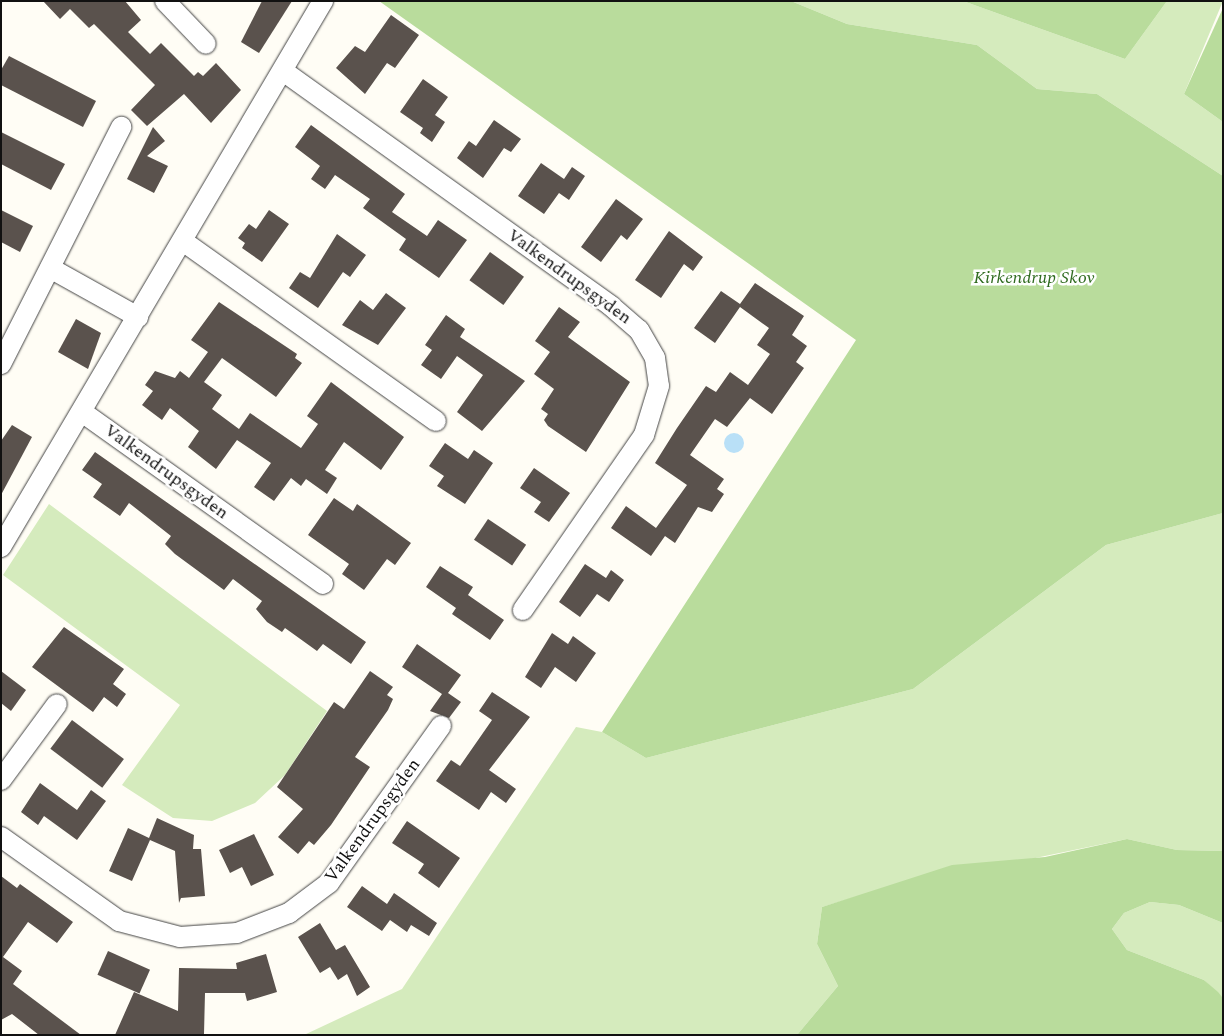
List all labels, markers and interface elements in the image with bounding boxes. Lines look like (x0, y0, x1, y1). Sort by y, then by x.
street label: Valkendrupsgyden (503, 225, 635, 329)
park label: Kirkendrup Skov (974, 267, 1094, 289)
street label: Valkendrupsgyden (100, 420, 232, 524)
street label: Valkendrupsgyden (321, 755, 425, 887)

